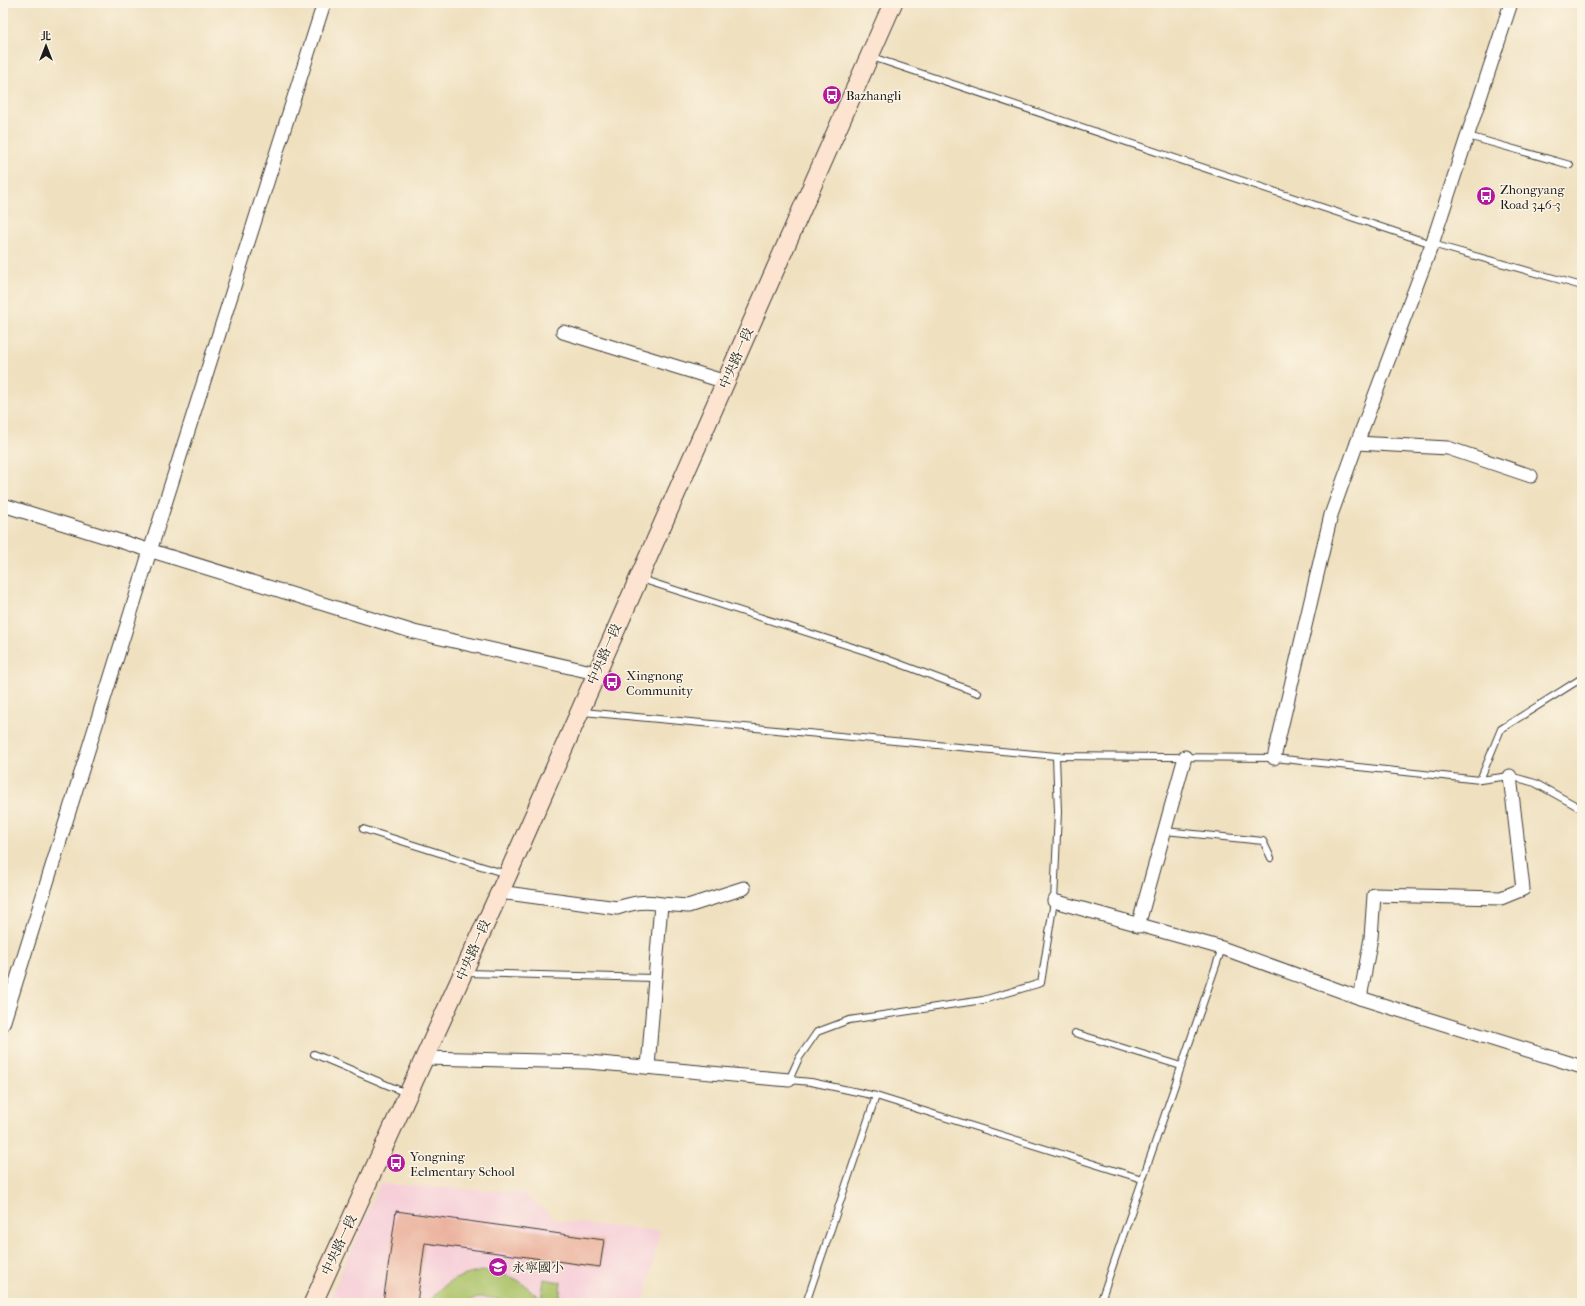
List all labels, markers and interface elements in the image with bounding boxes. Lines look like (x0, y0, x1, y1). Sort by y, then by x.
north arrow (26, 26, 66, 66)
text: 北 (41, 30, 52, 43)
bus stop icon: Bazhangli (821, 84, 843, 106)
place label: Bazhangli (846, 88, 902, 103)
place label: Zhongyang Road 346-3 (1500, 182, 1565, 212)
bus stop icon: Zhongyang Road 346-3 (1475, 185, 1497, 207)
street label: 中央路一段 (716, 325, 756, 391)
street label: 中央路一段 (584, 621, 624, 687)
place label: Xingnong Community (626, 668, 694, 698)
bus stop icon: Xingnong Community (601, 671, 623, 693)
street label: 中央路一段 (453, 917, 493, 983)
place label: Yongning Eelmentary School (409, 1149, 515, 1179)
bus stop icon: Yongning Eelmentary School (385, 1152, 407, 1174)
street label: 中央路一段 (318, 1212, 360, 1278)
school or university icon: 永寧國小 (487, 1256, 509, 1278)
place label: 永寧國小 (512, 1260, 564, 1275)

